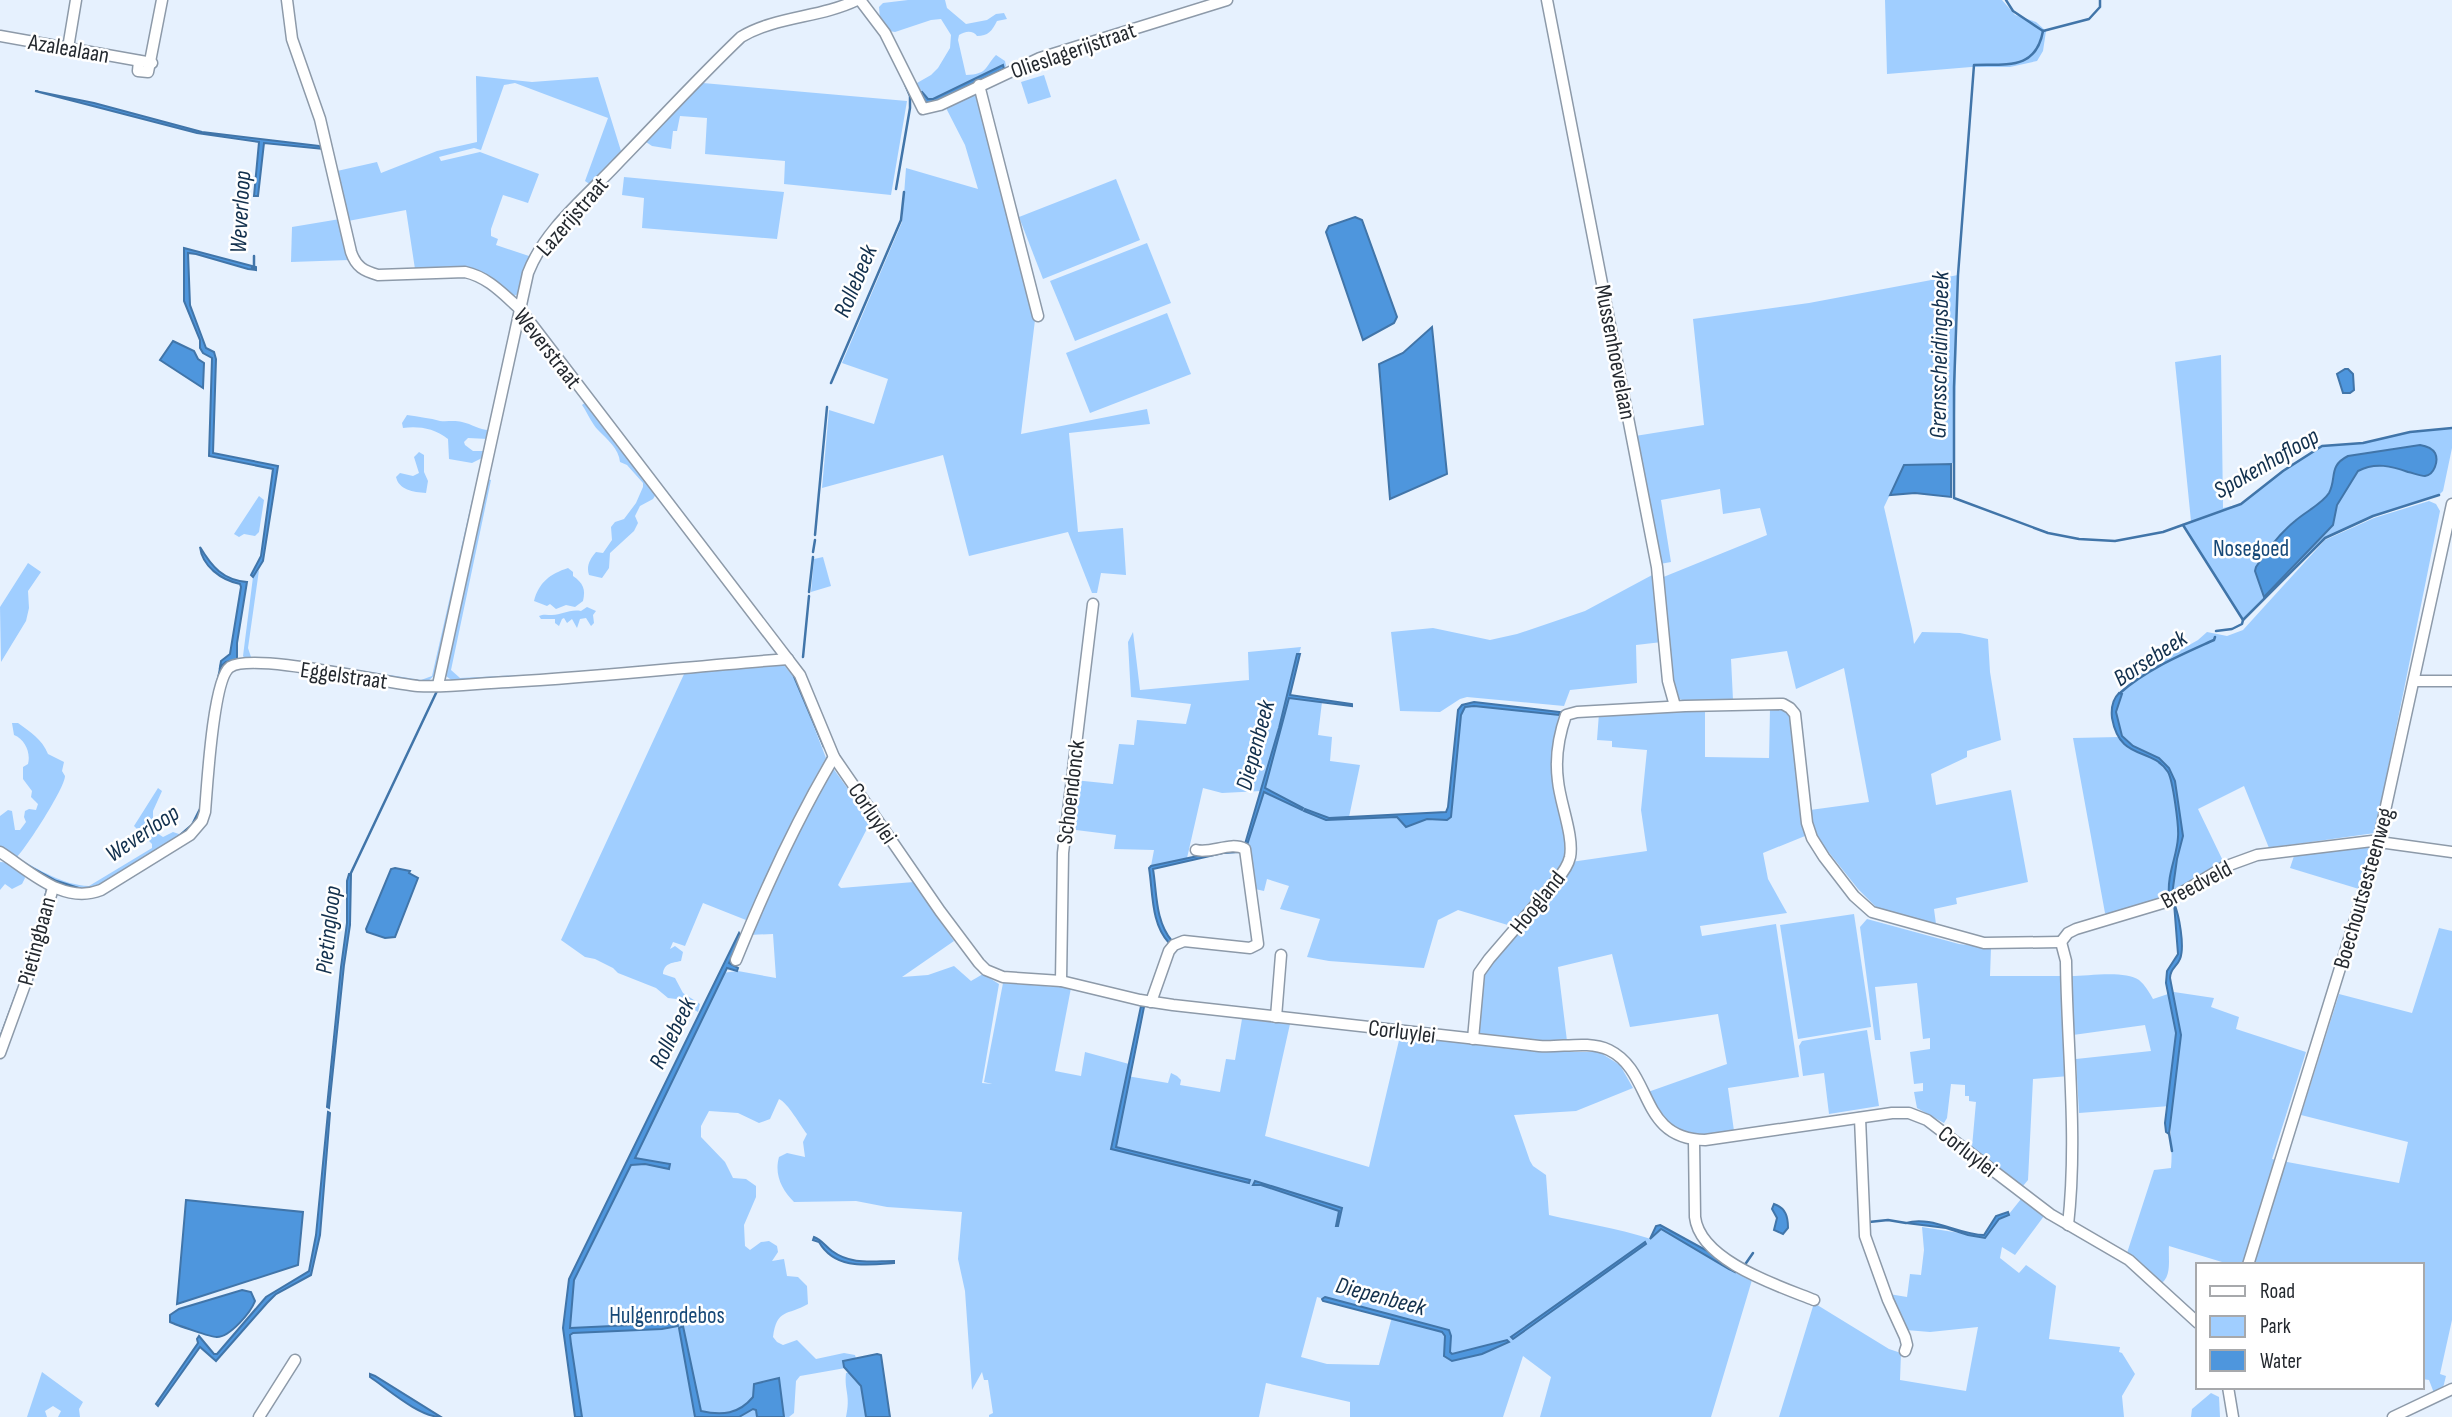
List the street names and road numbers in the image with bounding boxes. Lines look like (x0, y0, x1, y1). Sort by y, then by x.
street label: Olieslagerijstraat (1007, 16, 1140, 85)
street label: Azalealaan (25, 28, 111, 70)
street label: Lazerijstraat (531, 171, 615, 262)
street label: Mussenhoevelaan (1588, 282, 1642, 422)
street label: Weverstraat (507, 303, 587, 394)
street label: Eggelstraat (299, 656, 389, 696)
street label: Schoendonck (1051, 738, 1091, 846)
street label: Corluylei (842, 778, 903, 849)
street label: Boechoutsesteenweg (2328, 805, 2400, 972)
street label: Breedveld (2156, 855, 2237, 915)
street label: Hoogland (1504, 866, 1571, 940)
street label: Pietingbaan (12, 894, 62, 989)
street label: Corluylei (1367, 1014, 1437, 1050)
street label: Corluylei (1932, 1120, 2003, 1184)

